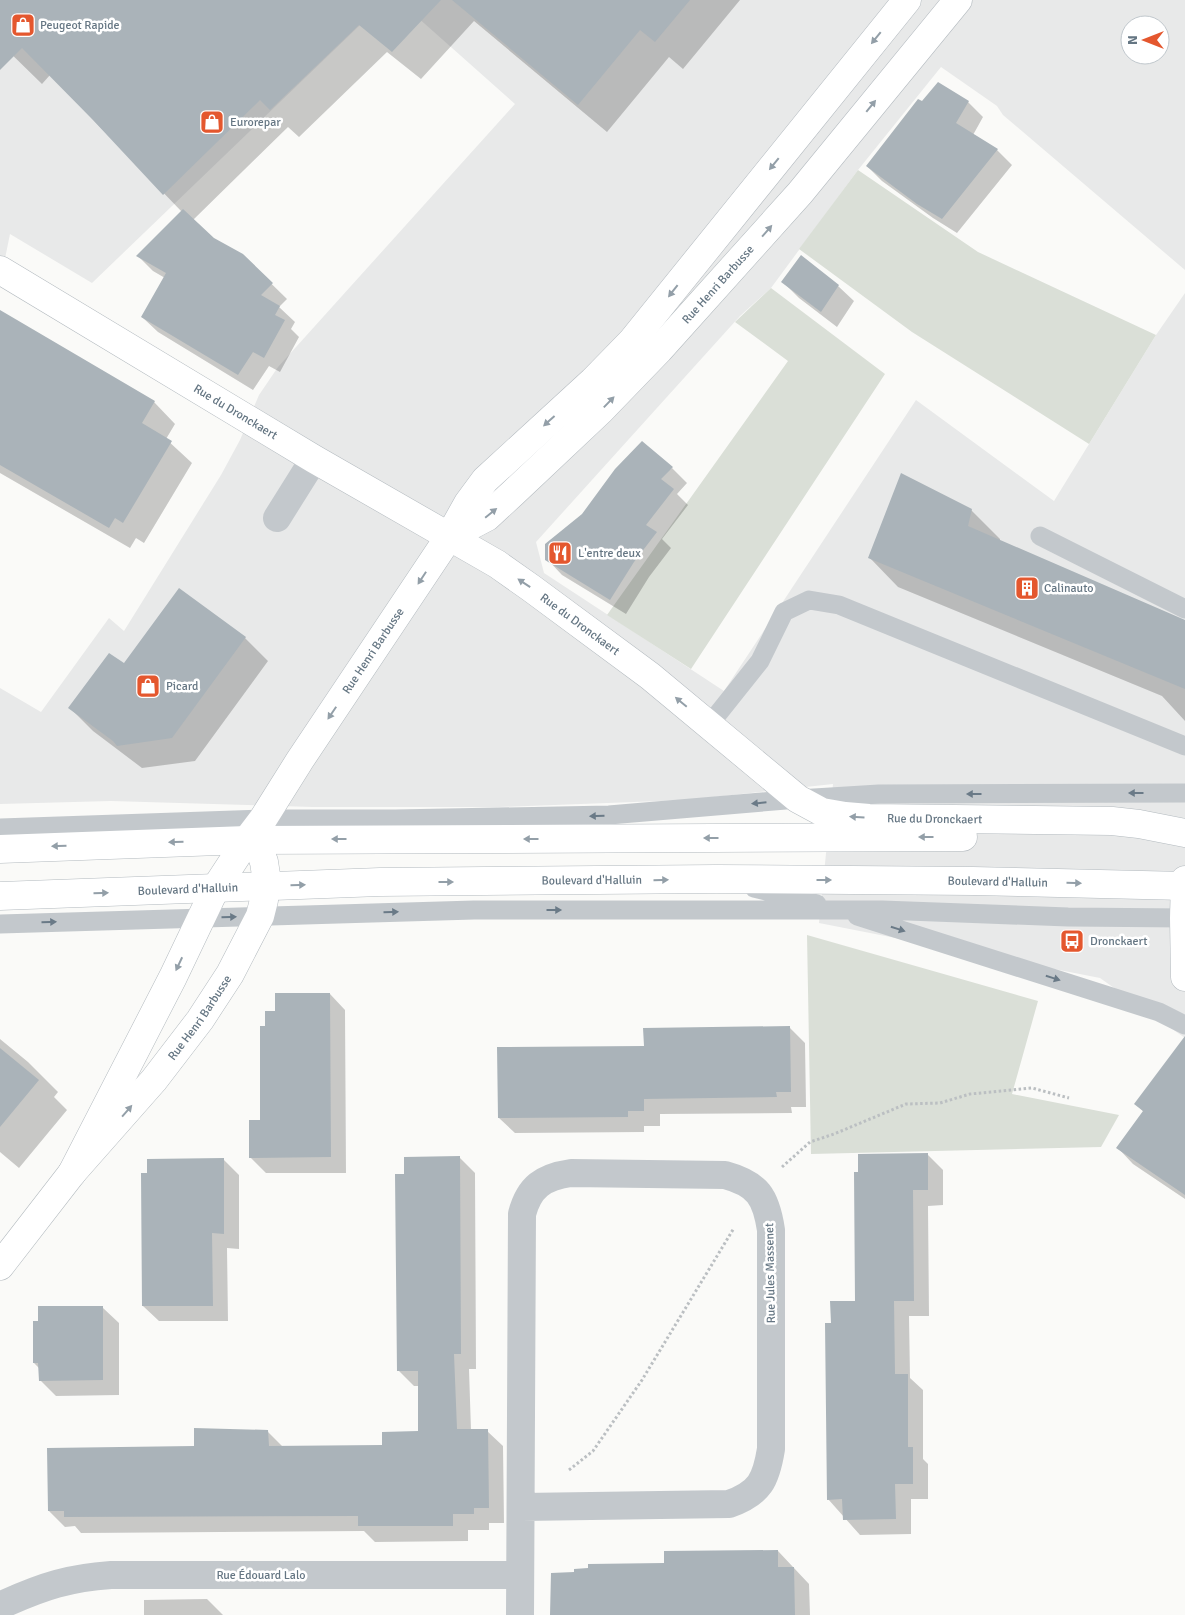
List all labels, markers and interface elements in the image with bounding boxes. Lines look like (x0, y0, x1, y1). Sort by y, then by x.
shop icon: Peugeot Rapide (10, 12, 36, 38)
north arrow (1120, 15, 1170, 65)
place label: Peugeot Rapide (40, 18, 120, 33)
one-way arrow (871, 31, 882, 44)
text: N (1124, 35, 1141, 45)
one-way arrow (866, 100, 877, 113)
shop icon: Eurorepar (199, 109, 225, 135)
place label: Eurorepar (230, 115, 281, 130)
one-way arrow (769, 158, 780, 170)
one-way arrow (761, 225, 772, 237)
street label: Rue Henri Barbusse (679, 242, 758, 327)
one-way arrow (667, 284, 678, 297)
street label: Rue du Dronckaert (191, 381, 280, 443)
one-way arrow (603, 396, 615, 408)
one-way arrow (543, 415, 555, 427)
one-way arrow (484, 507, 497, 518)
restaurant icon: L'entre deux (547, 540, 573, 566)
place label: L'entre deux (578, 546, 641, 561)
one-way arrow (417, 571, 427, 584)
building icon: Calinauto (1014, 575, 1040, 601)
one-way arrow (517, 578, 531, 588)
place label: Calinauto (1044, 581, 1094, 596)
street label: Rue du Dronckaert (537, 590, 622, 659)
street label: Rue Henri Barbusse (339, 605, 408, 697)
shop icon: Picard (135, 673, 161, 699)
place label: Picard (166, 679, 198, 694)
one-way arrow (675, 697, 687, 708)
one-way arrow (327, 706, 336, 720)
one-way arrow (1128, 789, 1144, 797)
one-way arrow (966, 790, 982, 798)
one-way arrow (751, 799, 767, 807)
street label: Rue du Dronckaert (887, 811, 982, 827)
one-way arrow (589, 812, 605, 820)
one-way arrow (849, 812, 865, 820)
one-way arrow (918, 833, 934, 841)
one-way arrow (703, 834, 719, 842)
one-way arrow (330, 835, 346, 843)
one-way arrow (523, 835, 539, 843)
one-way arrow (168, 838, 184, 846)
one-way arrow (51, 843, 67, 851)
street label: Boulevard d'Halluin (541, 873, 642, 889)
street label: Boulevard d'Halluin (947, 874, 1048, 891)
one-way arrow (653, 876, 669, 884)
one-way arrow (816, 876, 832, 884)
one-way arrow (438, 878, 454, 886)
one-way arrow (1066, 879, 1082, 887)
street label: Boulevard d'Halluin (137, 880, 238, 899)
one-way arrow (291, 881, 307, 889)
one-way arrow (93, 889, 109, 897)
one-way arrow (546, 906, 562, 914)
one-way arrow (383, 908, 399, 916)
one-way arrow (221, 913, 237, 921)
one-way arrow (41, 918, 57, 926)
one-way arrow (891, 925, 906, 933)
bus stop icon: Dronckaert (1059, 928, 1085, 954)
place label: Dronckaert (1090, 934, 1147, 949)
one-way arrow (174, 957, 182, 971)
street label: Rue Henri Barbusse (165, 973, 235, 1063)
one-way arrow (1045, 975, 1060, 983)
one-way arrow (122, 1104, 133, 1117)
street label: Rue Jules Massenet (762, 1223, 779, 1323)
street label: Rue Édouard Lalo (216, 1568, 306, 1583)

